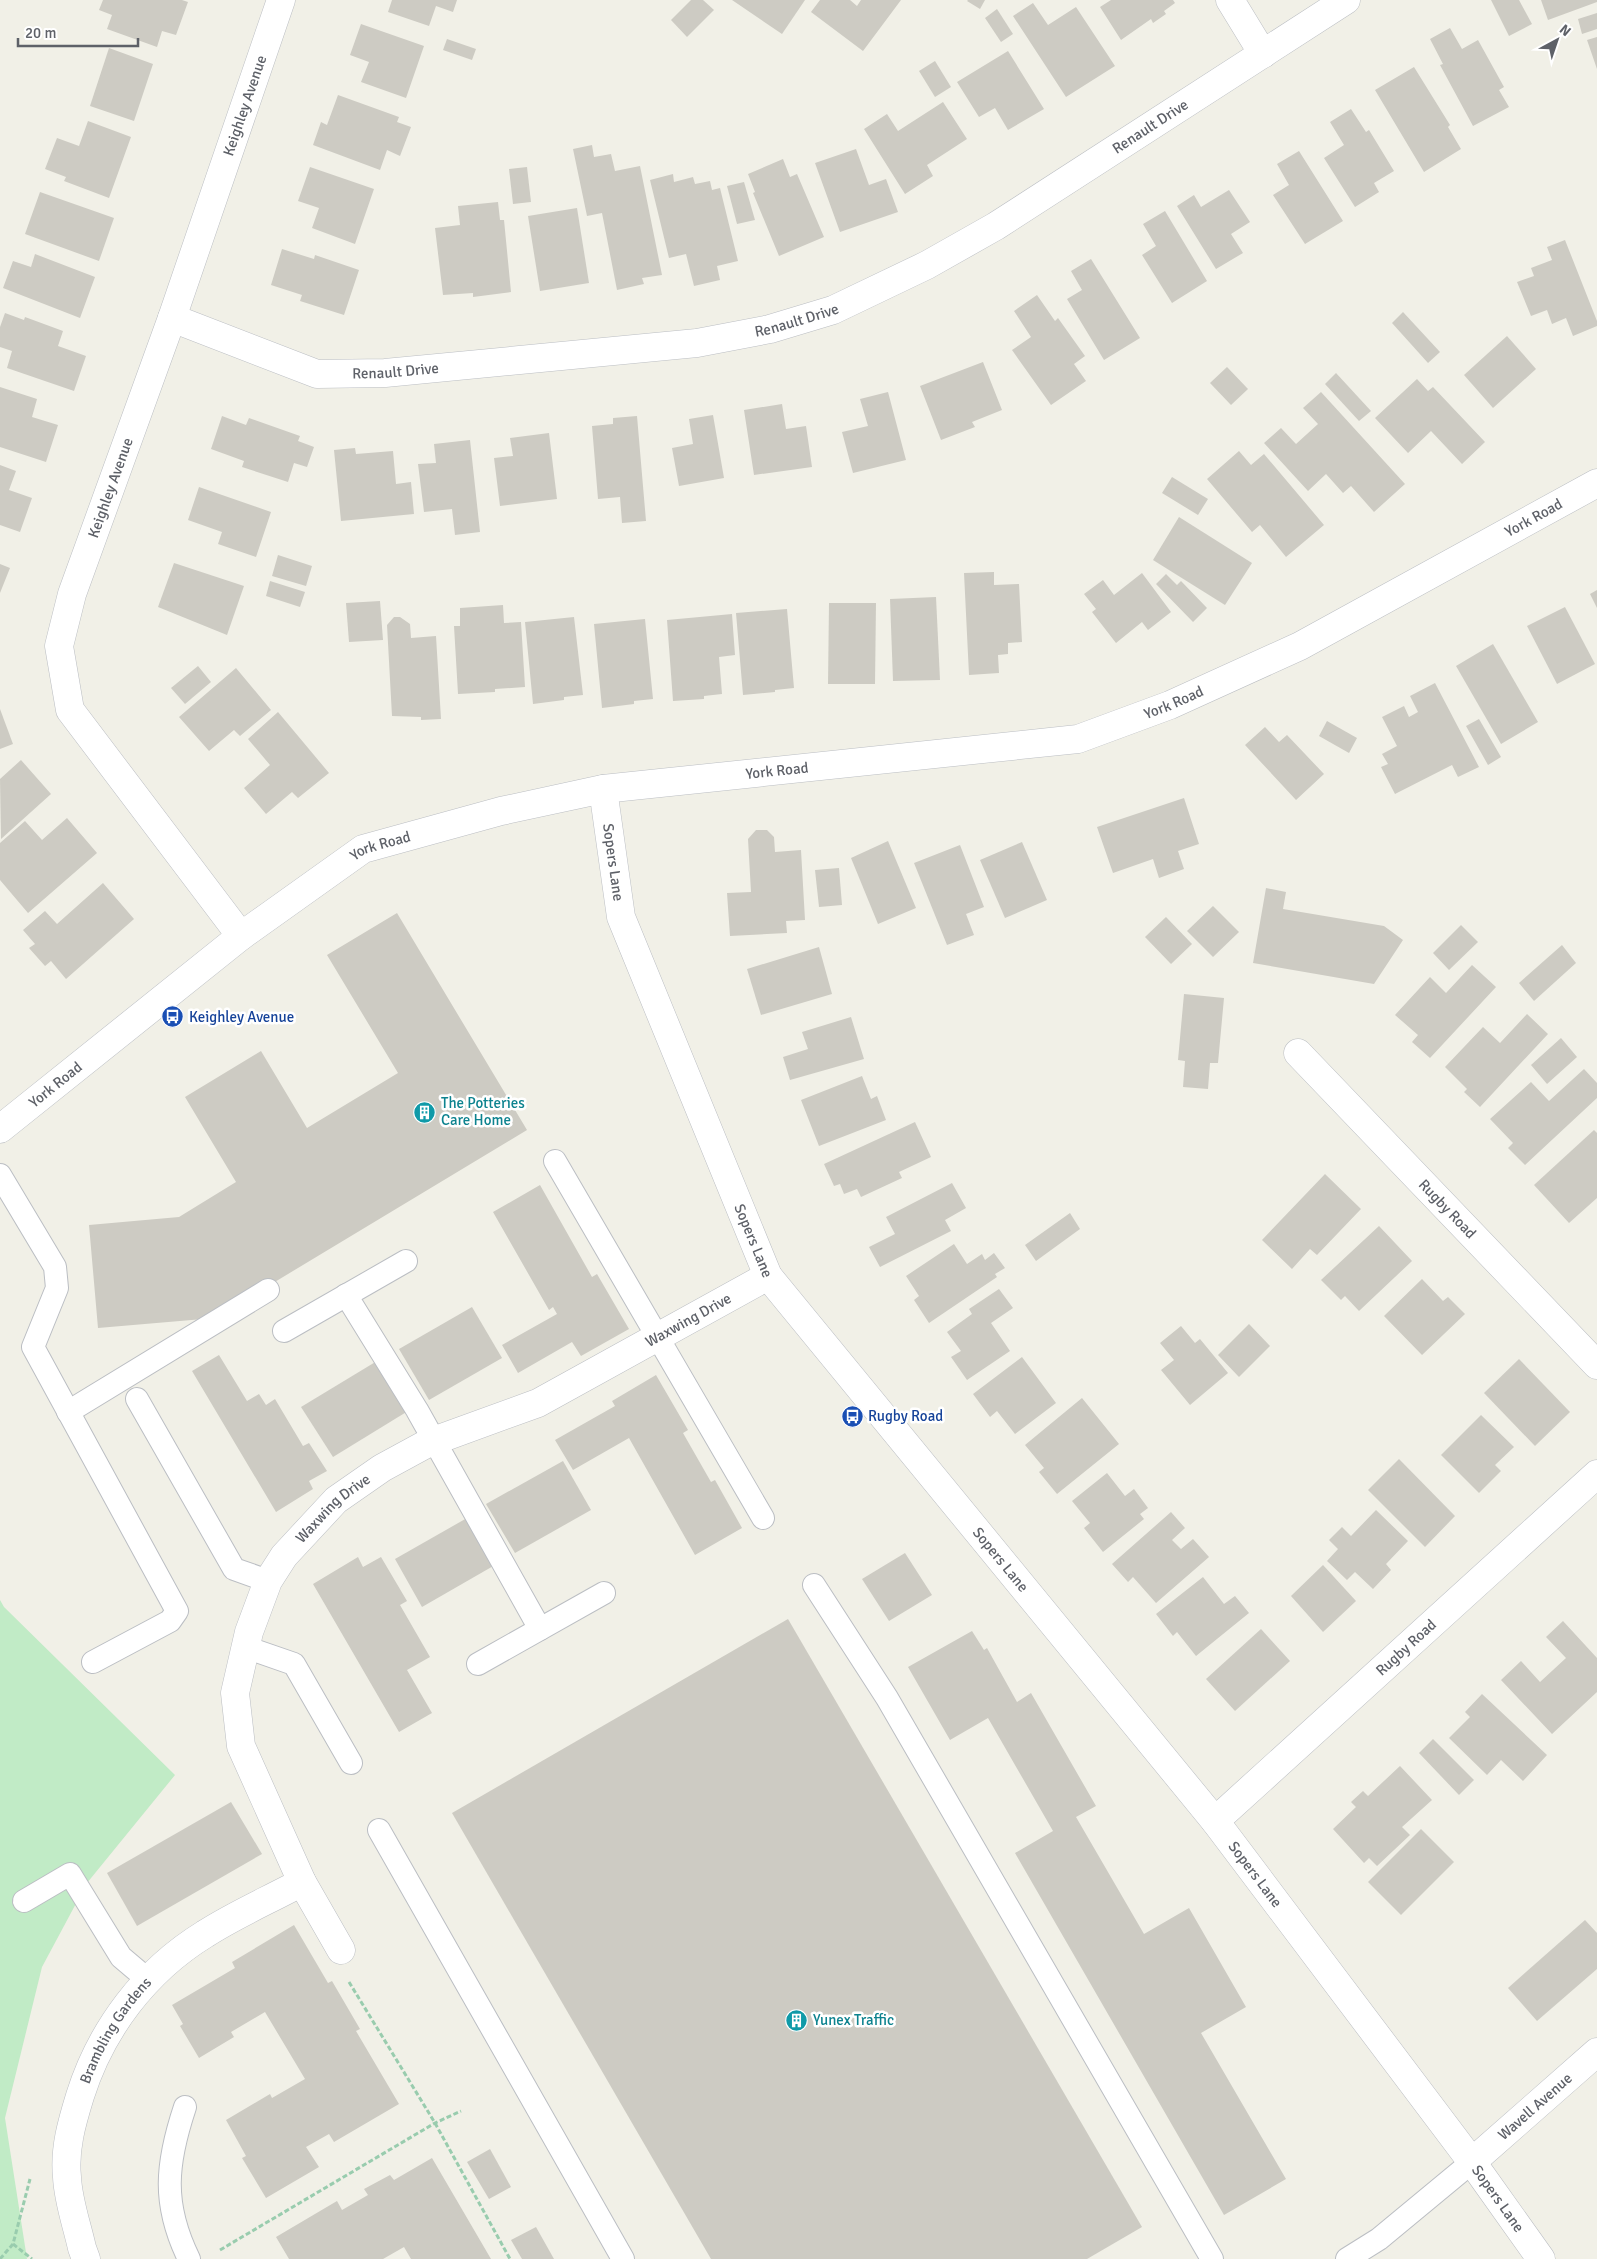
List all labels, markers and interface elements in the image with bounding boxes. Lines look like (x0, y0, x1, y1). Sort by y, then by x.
scale bar (18, 15, 138, 47)
north arrow (1532, 15, 1582, 65)
text: N (1556, 21, 1574, 40)
text: 20 m (25, 24, 56, 42)
street label: Keighley Avenue (219, 53, 270, 158)
street label: Renault Drive (1109, 95, 1191, 158)
street label: Renault Drive (753, 300, 842, 341)
street label: Renault Drive (352, 359, 440, 382)
street label: Keighley Avenue (84, 435, 137, 540)
street label: York Road (1502, 495, 1566, 541)
street label: York Road (1141, 682, 1206, 723)
street label: York Road (745, 758, 809, 783)
street label: Sopers Lane (599, 822, 628, 902)
street label: York Road (346, 827, 413, 865)
bus stop icon: Keighley Avenue (161, 1005, 185, 1029)
place label: Keighley Avenue (189, 1008, 294, 1026)
street label: York Road (25, 1058, 86, 1111)
place label: The Potteries Care Home (441, 1094, 525, 1129)
building icon: The Potteries Care Home (413, 1100, 437, 1124)
street label: Rugby Road (1415, 1176, 1480, 1242)
street label: Sopers Lane (730, 1201, 777, 1280)
street label: Waxwing Drive (642, 1289, 734, 1351)
bus stop icon: Rugby Road (840, 1404, 864, 1428)
place label: Rugby Road (868, 1407, 943, 1425)
street label: Waxwing Drive (292, 1470, 374, 1547)
street label: Sopers Lane (969, 1524, 1032, 1595)
street label: Rugby Road (1372, 1616, 1440, 1679)
street label: Sopers Lane (1225, 1838, 1286, 1911)
street label: Brambling Gardens (76, 1973, 155, 2086)
building icon: Yunex Traffic (785, 2008, 809, 2032)
place label: Yunex Traffic (813, 2011, 894, 2029)
street label: Wavell Avenue (1494, 2069, 1576, 2144)
street label: Sopers Lane (1468, 2162, 1528, 2236)

